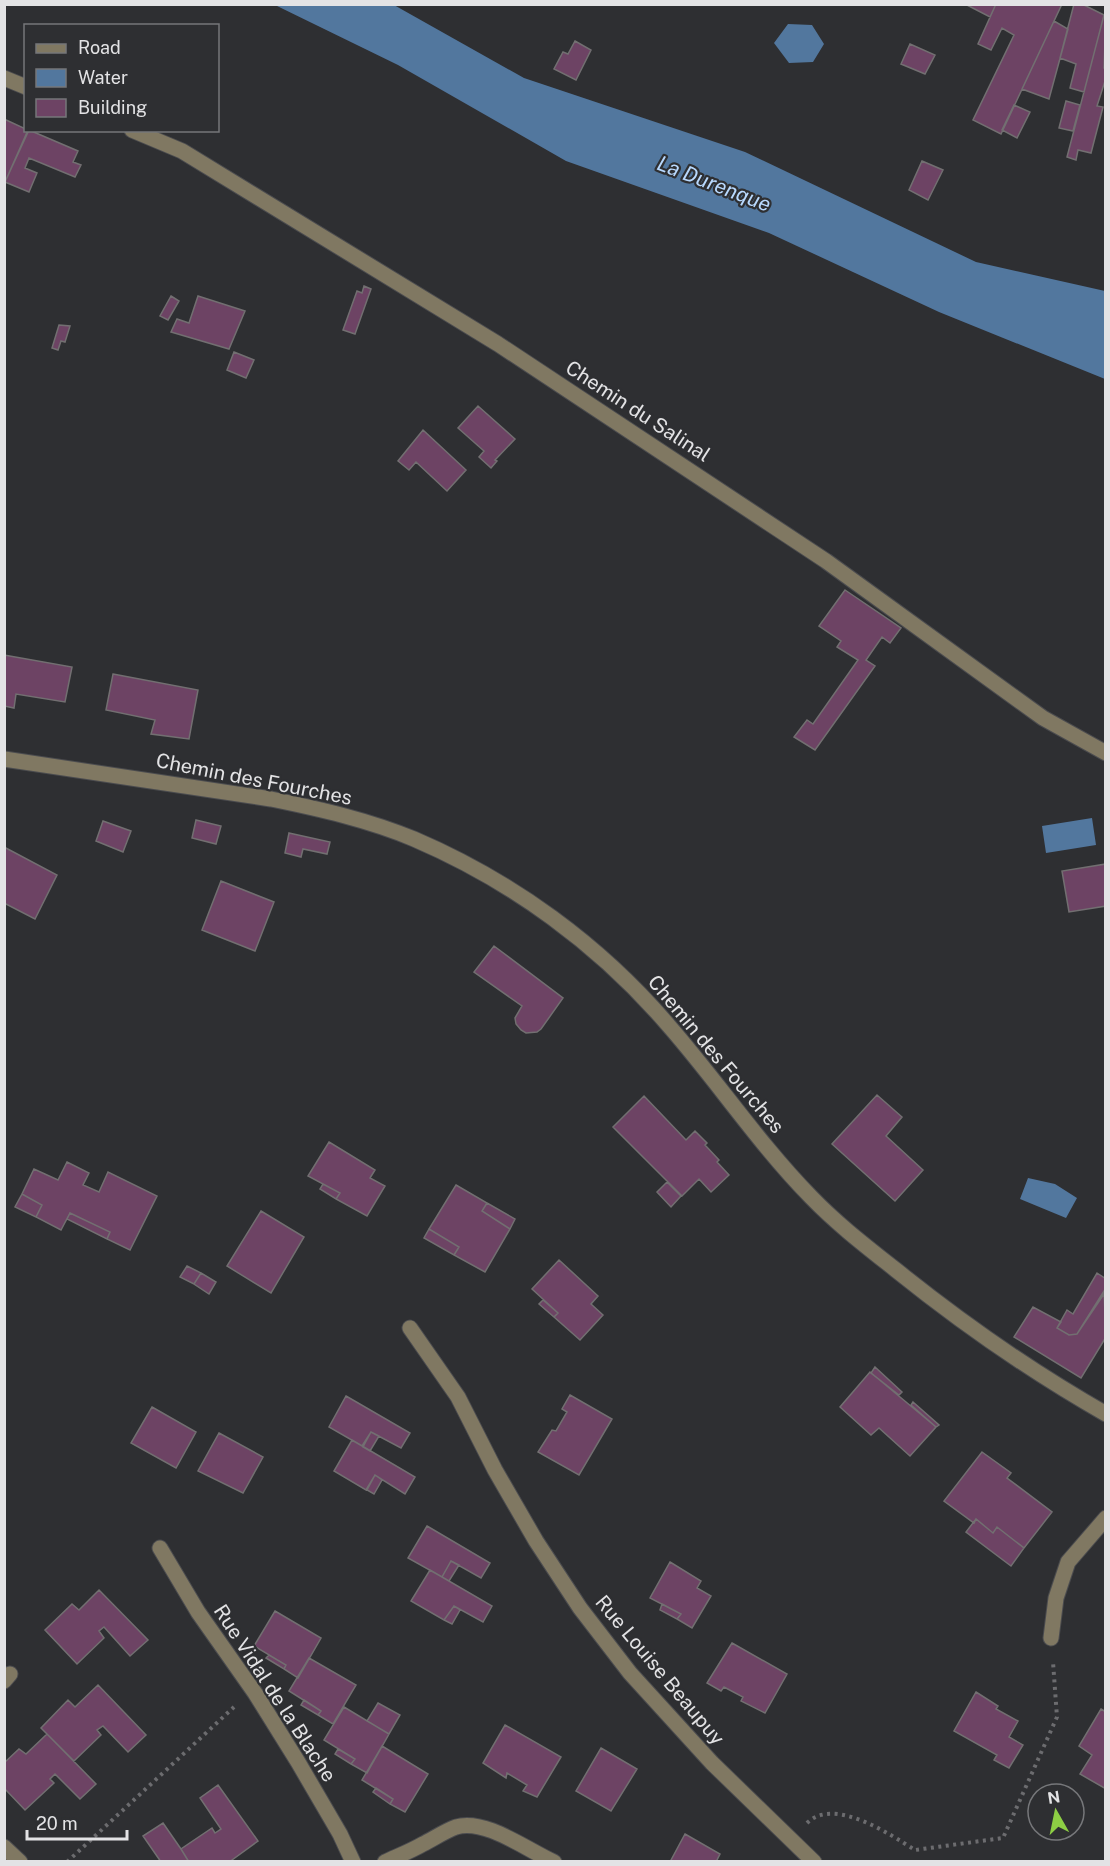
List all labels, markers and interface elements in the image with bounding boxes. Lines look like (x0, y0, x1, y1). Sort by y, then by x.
legend (24, 24, 219, 132)
text: Road (78, 37, 121, 58)
text: Water (78, 67, 128, 88)
text: Building (78, 97, 147, 118)
water label: La Durenque (654, 150, 775, 217)
street label: Chemin du Salinal (561, 355, 715, 467)
street label: Chemin des Fourches (154, 748, 354, 810)
street label: Chemin des Fourches (643, 970, 789, 1138)
street label: Rue Louise Beaupuy (590, 1590, 730, 1750)
street label: Rue Vidal de la Blache (209, 1600, 341, 1786)
north arrow (1026, 1782, 1086, 1842)
text: N (1046, 1787, 1061, 1808)
scale bar (27, 1803, 128, 1841)
text: 20 m (36, 1813, 78, 1834)

